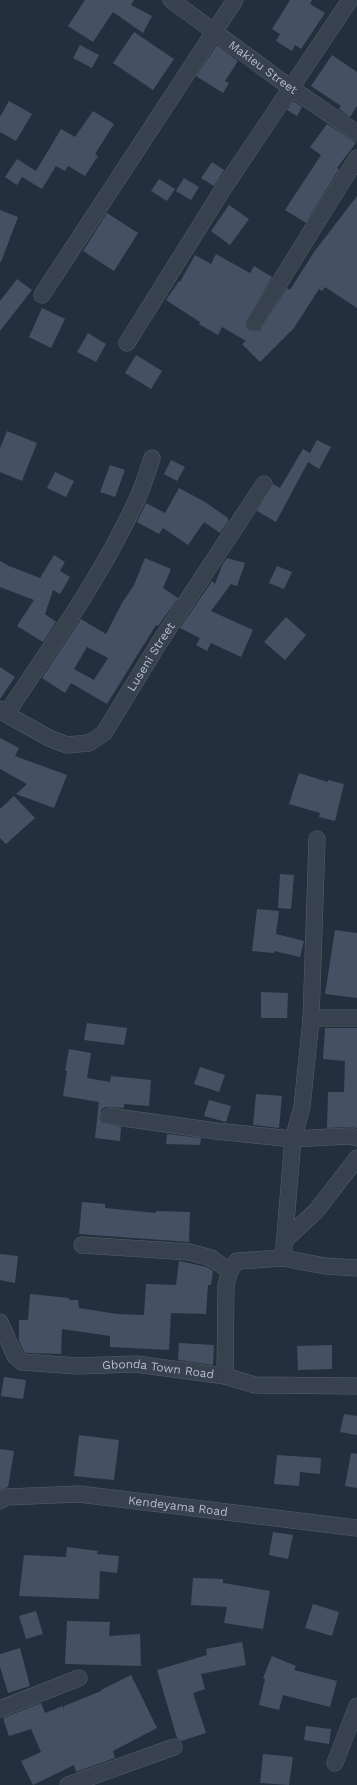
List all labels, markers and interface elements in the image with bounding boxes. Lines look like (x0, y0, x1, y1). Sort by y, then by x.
street label: Makieu Street (226, 38, 300, 97)
street label: Luseni Street (124, 620, 178, 694)
street label: Gbonda Town Road (102, 1357, 215, 1381)
street label: Kendeyama Road (127, 1493, 229, 1519)

